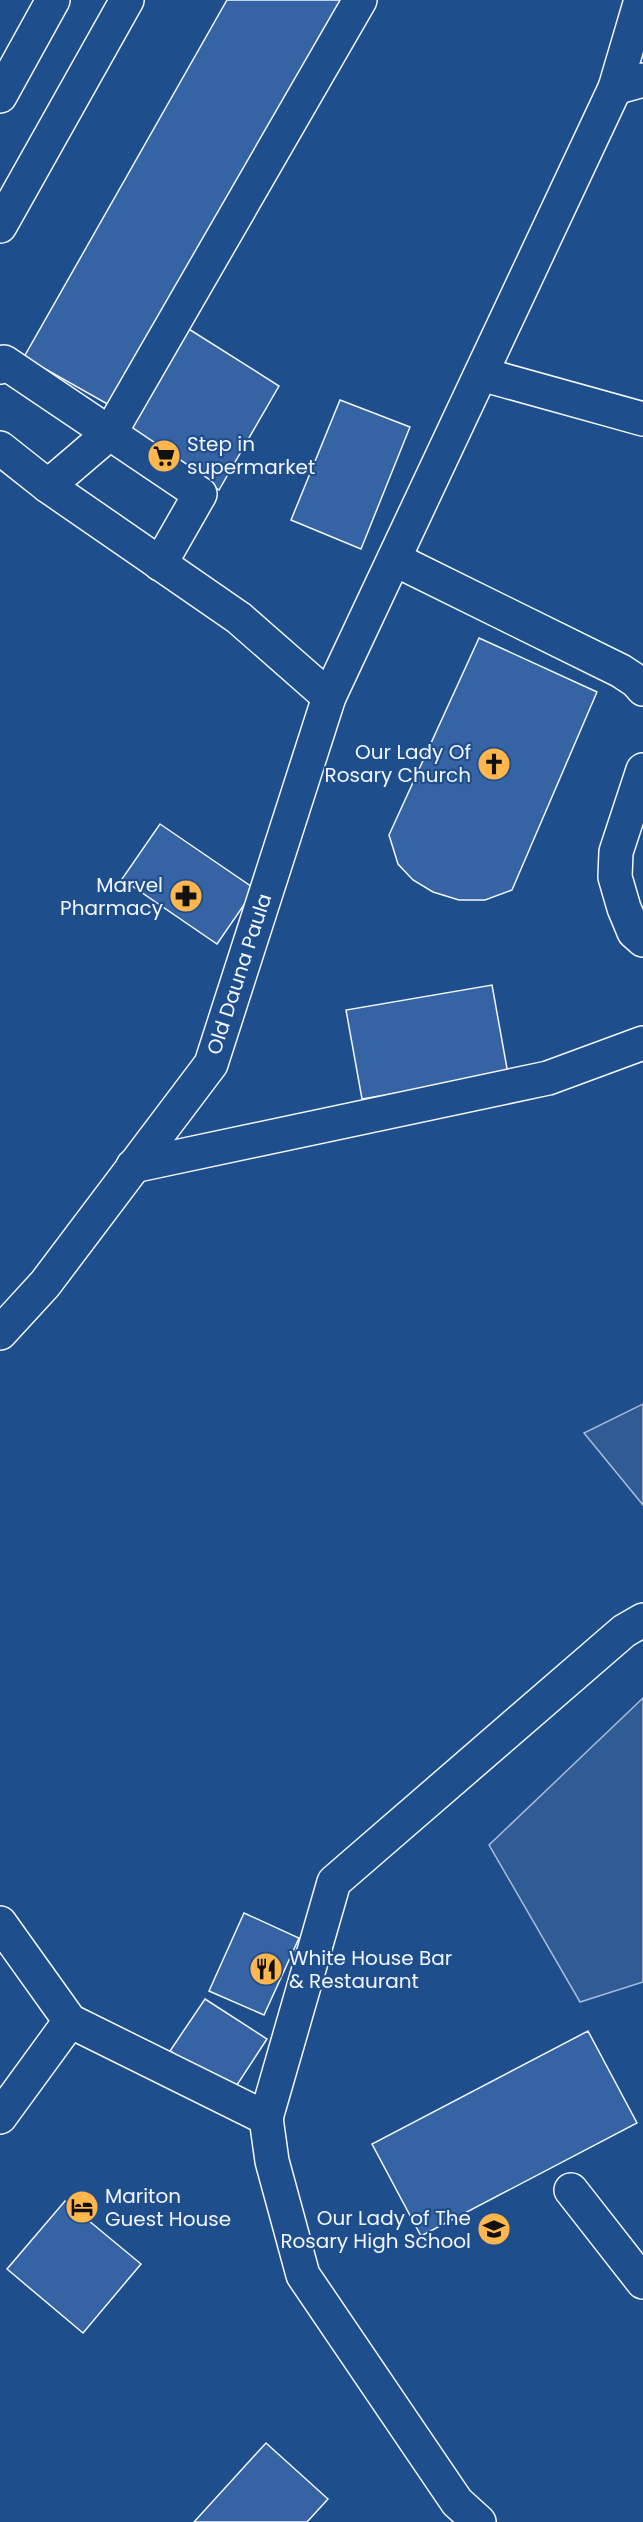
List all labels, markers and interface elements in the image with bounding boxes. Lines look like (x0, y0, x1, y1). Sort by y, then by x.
place label: Step in supermarket (187, 430, 315, 481)
supermarket icon: Step in supermarket (146, 438, 182, 474)
place label: Our Lady Of Rosary Church (325, 738, 471, 789)
church icon: Our Lady Of Rosary Church (476, 746, 512, 782)
place label: Marvel Pharmacy (60, 871, 163, 922)
pharmacy icon: Marvel Pharmacy (168, 878, 204, 914)
street label: Old Dauna Paula (200, 890, 278, 1058)
place label: White House Bar & Restaurant (289, 1944, 452, 1995)
restaurant icon: White House Bar & Restaurant (248, 1951, 284, 1987)
place label: Mariton Guest House (105, 2182, 231, 2233)
hotel icon: Mariton Guest House (64, 2189, 100, 2225)
place label: Our Lady of The Rosary High School (280, 2204, 471, 2255)
school or university icon: Our Lady of The Rosary High School (476, 2211, 512, 2247)

